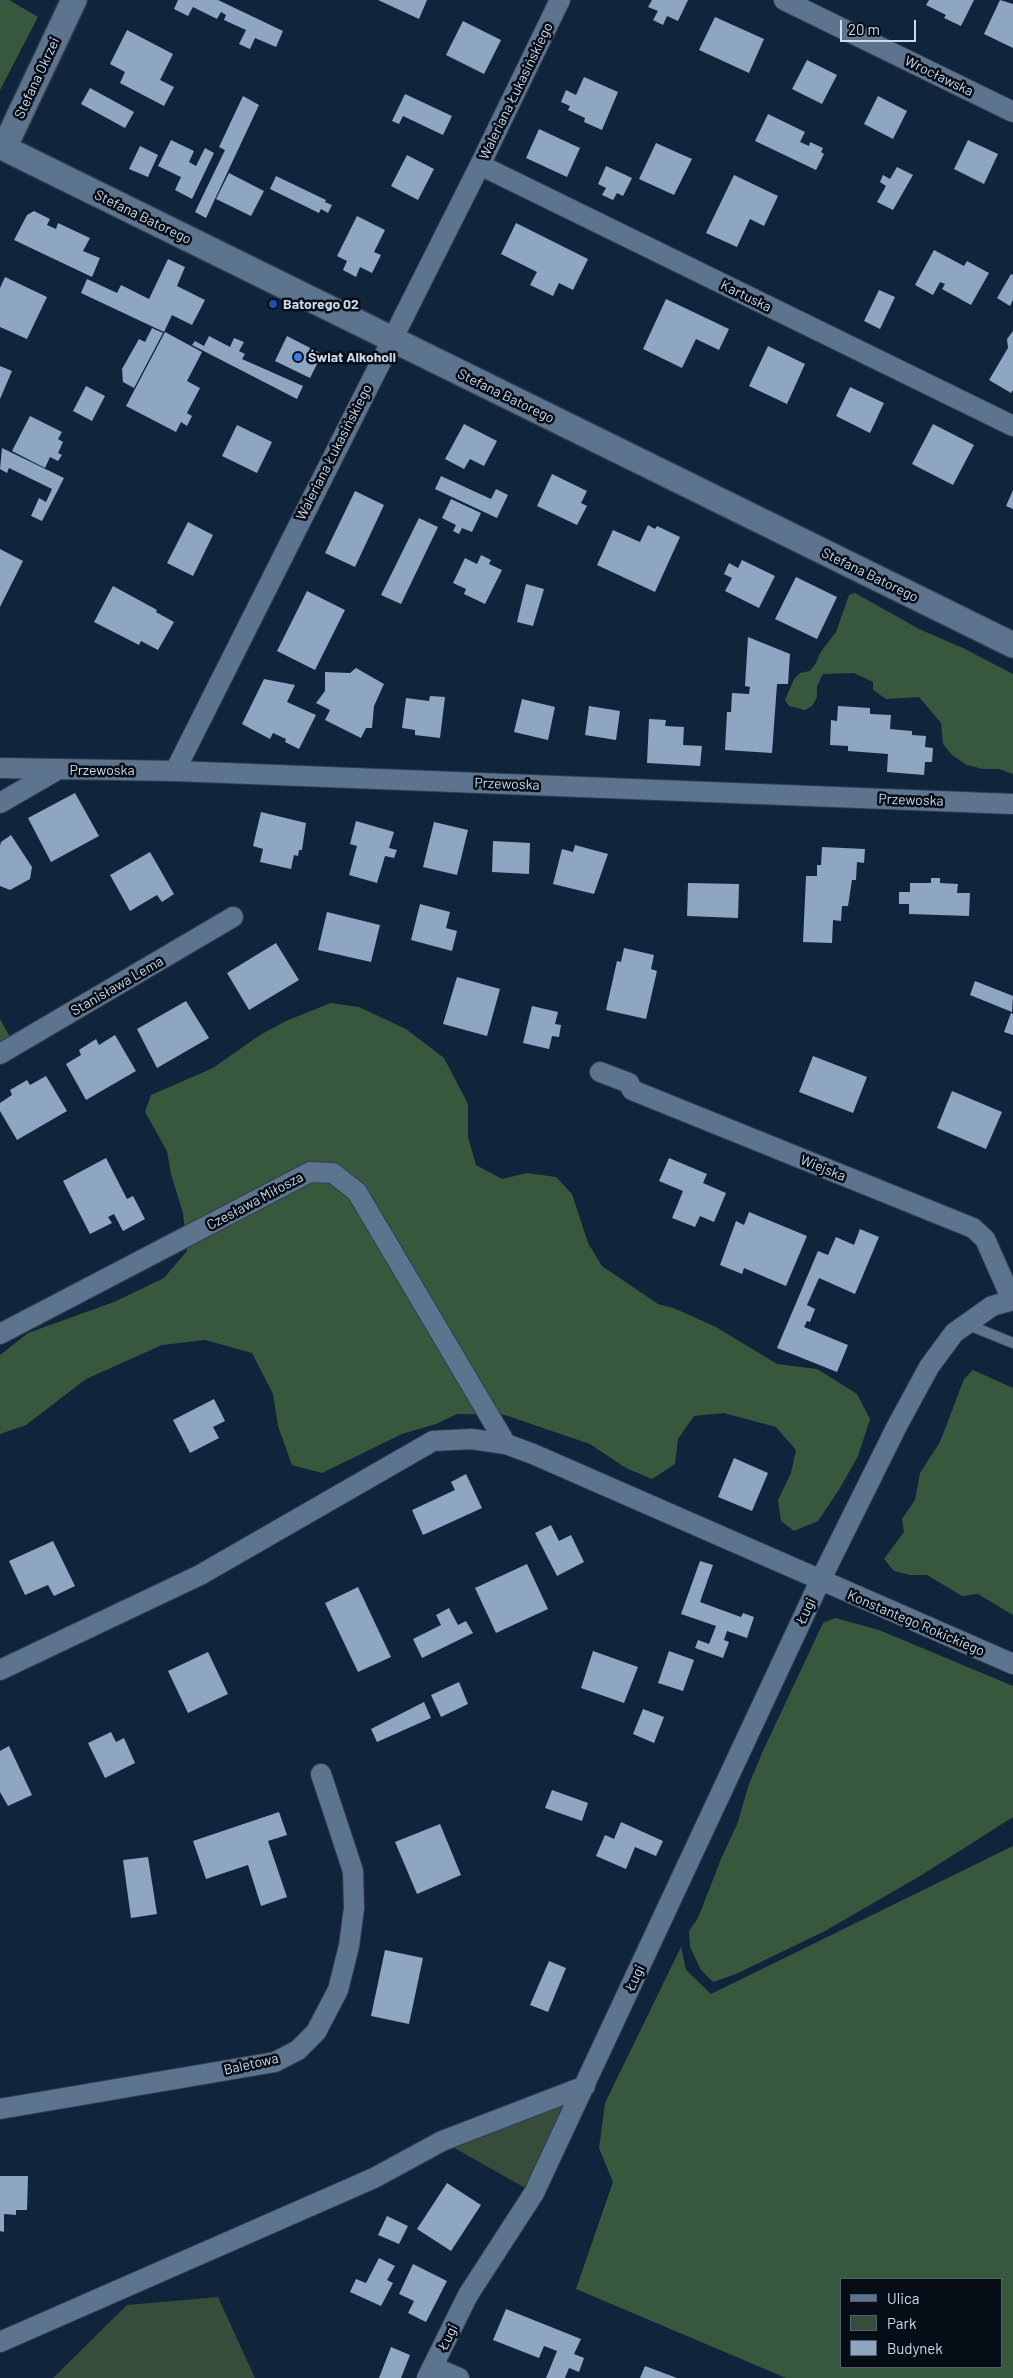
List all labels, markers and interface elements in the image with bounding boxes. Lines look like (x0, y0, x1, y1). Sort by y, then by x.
scale bar (843, 10, 919, 42)
street label: Waleriana Łukasińskiego (475, 20, 557, 162)
text: 20 m (848, 20, 880, 38)
street label: Stefana Okrzei (11, 35, 63, 121)
street label: Wrocławska (902, 52, 976, 100)
street label: Stefana Batorego (92, 186, 194, 248)
street label: Kartuska (718, 277, 774, 315)
place label: Batorego 02 (283, 296, 359, 312)
marker: Batorego 02 (267, 298, 279, 310)
place label: Świat Alkoholi (308, 349, 396, 365)
marker: Świat Alkoholi (292, 351, 304, 363)
street label: Stefana Batorego (455, 365, 557, 427)
street label: Waleriana Łukasińskiego (292, 381, 376, 523)
street label: Stefana Batorego (819, 544, 921, 606)
street label: Przewoska (69, 762, 135, 778)
street label: Przewoska (474, 774, 540, 794)
street label: Przewoska (878, 790, 944, 810)
street label: Stanisława Lema (68, 953, 166, 1019)
street label: Wiejska (798, 1151, 848, 1185)
street label: Czesława Miłosza (204, 1169, 306, 1233)
street label: Konstantego Rokickiego (845, 1586, 987, 1660)
street label: Ługi (793, 1595, 819, 1627)
street label: Ługi (622, 1962, 648, 1994)
street label: Baletowa (222, 2050, 280, 2078)
legend (840, 2278, 1003, 2368)
text: Ulica (887, 2289, 919, 2307)
text: Park (887, 2314, 916, 2332)
street label: Ługi (435, 2321, 461, 2353)
text: Budynek (887, 2339, 943, 2357)

